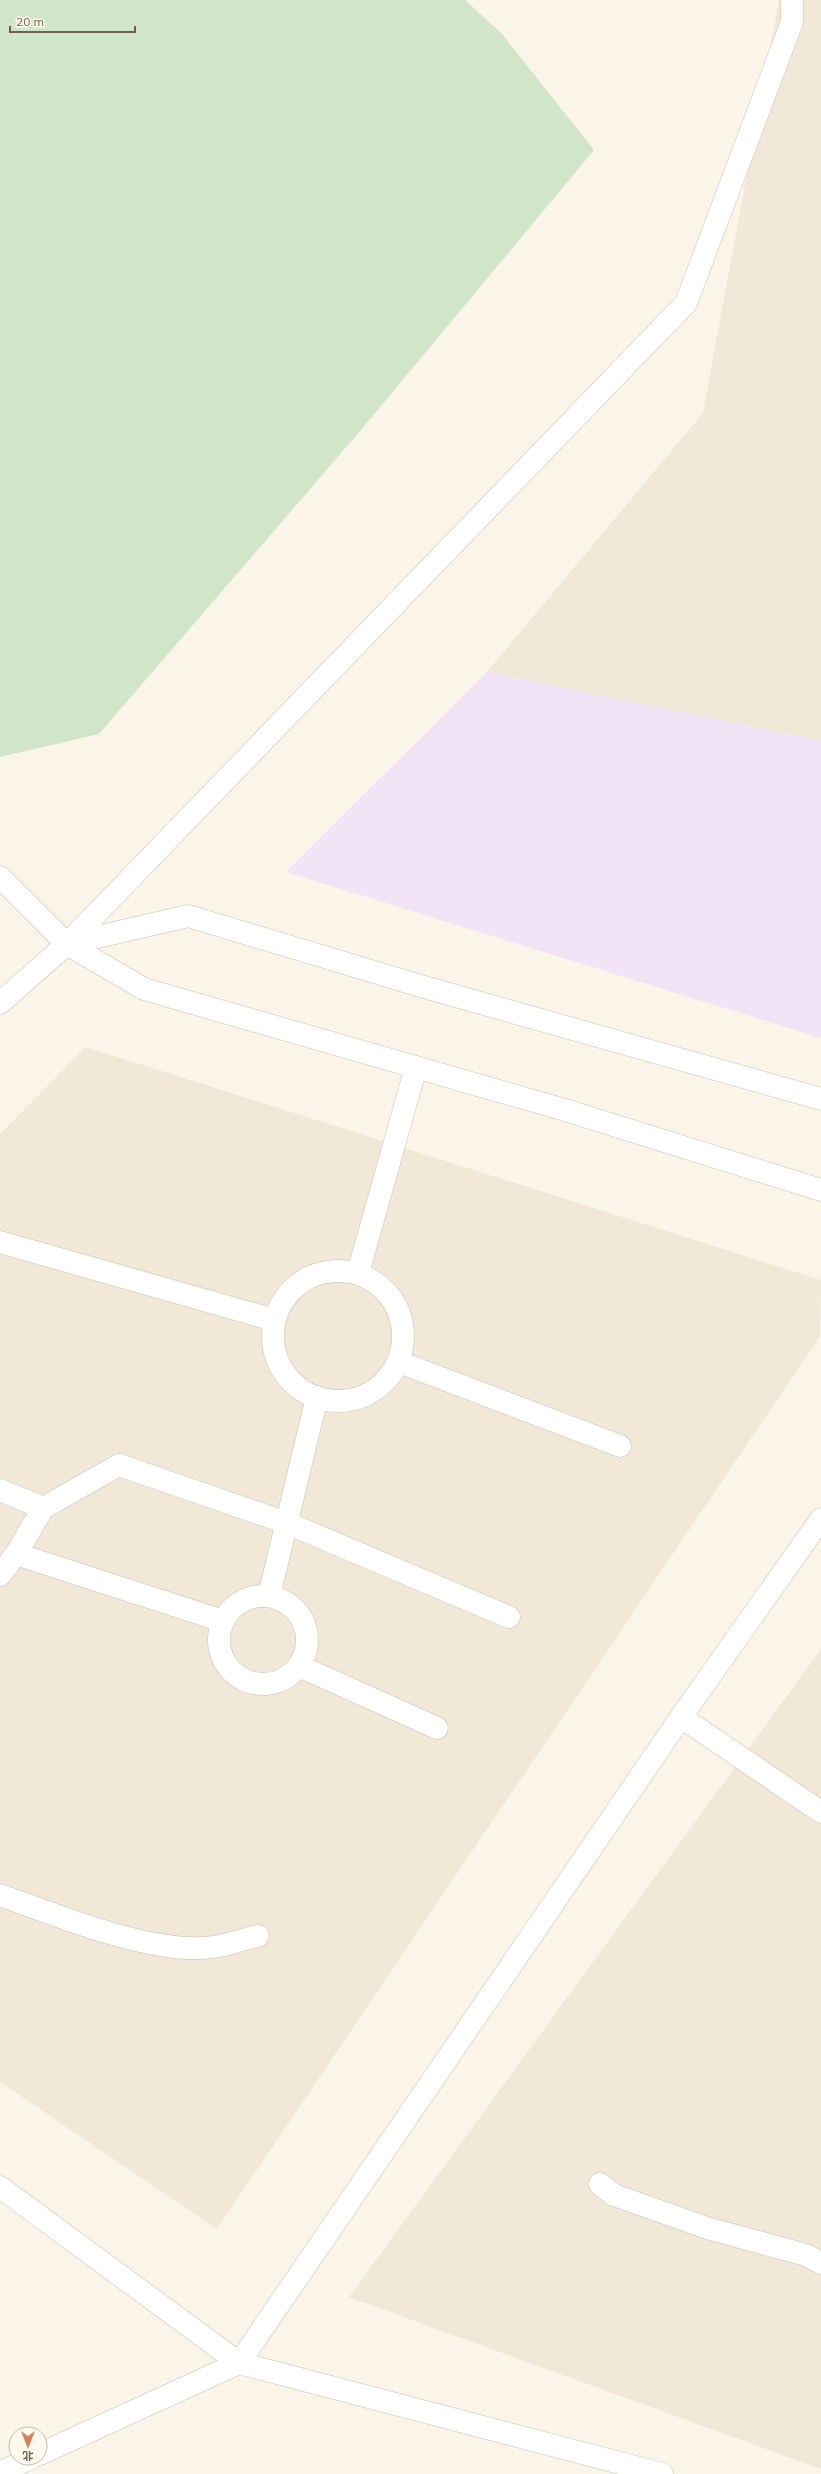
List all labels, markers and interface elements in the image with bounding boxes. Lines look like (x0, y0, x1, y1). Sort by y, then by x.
scale bar (10, 8, 135, 34)
text: 20 m (16, 14, 44, 29)
north arrow (8, 2426, 48, 2466)
text: 北 (23, 2449, 34, 2463)

